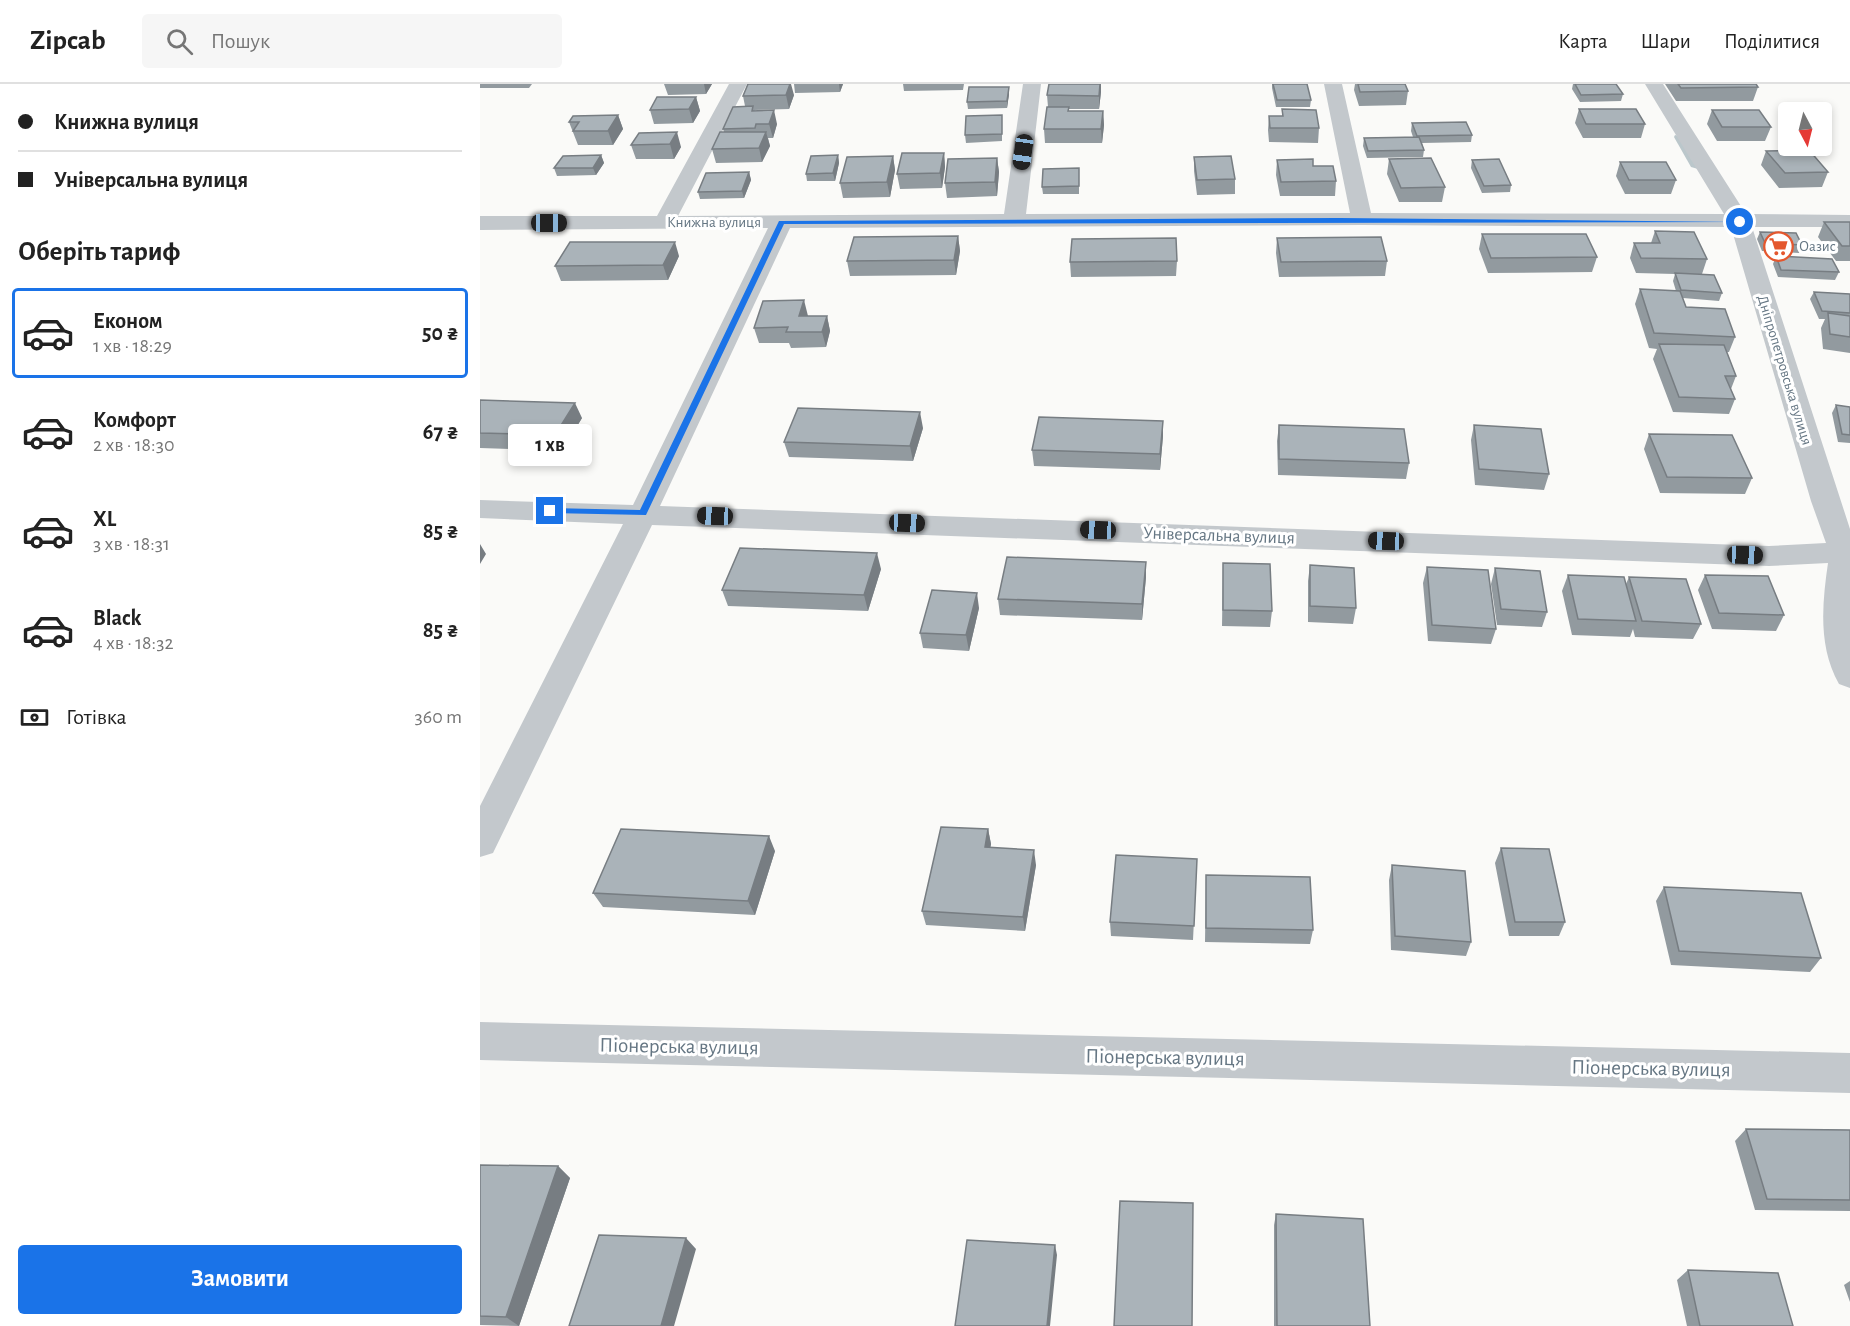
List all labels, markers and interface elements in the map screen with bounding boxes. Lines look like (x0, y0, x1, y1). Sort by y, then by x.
search box (142, 14, 562, 68)
icon: search (163, 25, 196, 58)
text: Zipcab (30, 27, 106, 55)
text: Пошук (211, 30, 270, 52)
text: Карта (1558, 31, 1608, 52)
text: Шари (1641, 31, 1691, 52)
text: Поділитися (1724, 31, 1820, 52)
north arrow (1778, 102, 1832, 156)
map controls (1778, 102, 1832, 156)
text: Книжна вулиця (54, 111, 199, 133)
car (1012, 133, 1034, 171)
text: Універсальна вулиця (54, 169, 248, 191)
route start (1726, 208, 1753, 235)
car (531, 214, 567, 232)
street label: Книжна вулиця (667, 215, 761, 230)
supermarket icon: Оазис (1762, 230, 1794, 262)
text: Оберіть тариф (18, 238, 180, 265)
place label: Оазис (1799, 239, 1836, 254)
street label: Дніпропетровська вулиця (1755, 293, 1815, 447)
icon: car (21, 306, 75, 360)
text: Економ (93, 310, 163, 332)
text: 50 ₴ (422, 322, 459, 344)
text: 1 хв · 18:29 (93, 336, 172, 356)
icon: car (21, 405, 75, 459)
text: Комфорт (93, 409, 176, 431)
text: 67 ₴ (423, 421, 459, 443)
callout: 1 хв (508, 424, 592, 466)
text: 2 хв · 18:30 (93, 435, 174, 455)
text: 1 хв (535, 435, 565, 455)
route end (536, 497, 563, 524)
icon: car (21, 504, 75, 558)
car (697, 506, 733, 526)
text: XL (93, 508, 116, 530)
car (889, 513, 925, 533)
text: 85 ₴ (423, 520, 459, 542)
car (1080, 520, 1116, 540)
street label: Універсальна вулиця (1143, 524, 1295, 548)
car (1368, 531, 1404, 551)
text: 3 хв · 18:31 (93, 534, 170, 554)
car (1727, 545, 1763, 565)
icon: car (21, 603, 75, 657)
text: Black (93, 607, 141, 629)
text: 85 ₴ (423, 619, 459, 641)
text: 4 хв · 18:32 (93, 633, 174, 653)
icon: cash (18, 701, 51, 734)
text: Готівка (66, 706, 127, 728)
text: 360 m (415, 707, 462, 727)
street label: Піонерська вулиця (599, 1035, 759, 1058)
street label: Піонерська вулиця (1085, 1046, 1245, 1069)
street label: Піонерська вулиця (1571, 1057, 1731, 1080)
button: Замовити (18, 1245, 462, 1314)

